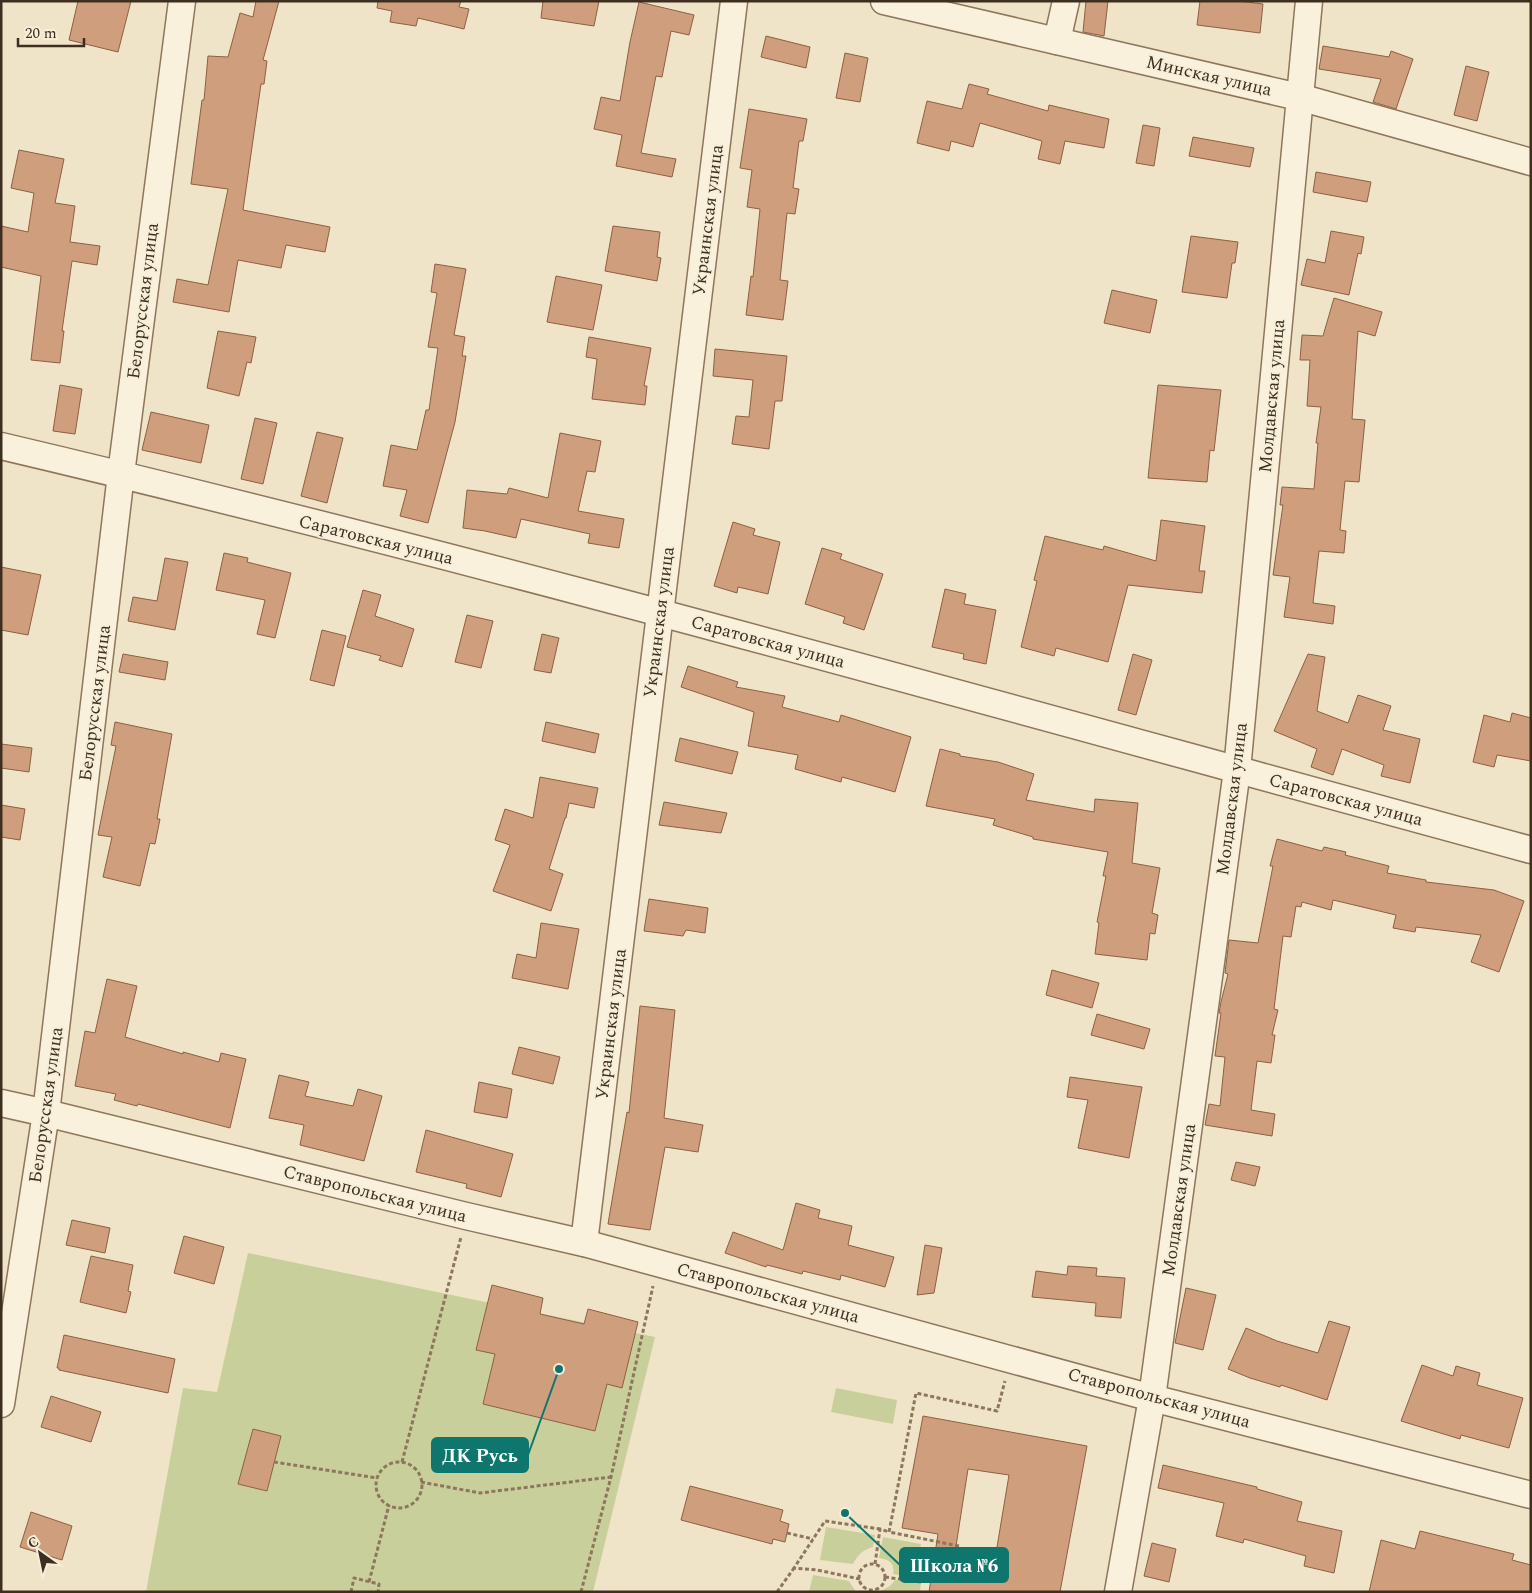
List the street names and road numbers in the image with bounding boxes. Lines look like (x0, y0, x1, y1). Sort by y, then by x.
street label: Минская улица (1143, 48, 1275, 104)
street label: Украинская улица (685, 143, 731, 297)
street label: Белорусская улица (120, 221, 166, 381)
street label: Молдавская улица (1252, 318, 1292, 474)
street label: Саратовская улица (296, 508, 456, 572)
street label: Украинская улица (636, 545, 682, 699)
street label: Саратовская улица (688, 608, 848, 676)
street label: Белорусская улица (72, 623, 118, 783)
street label: Молдавская улица (1209, 721, 1255, 877)
street label: Саратовская улица (1266, 766, 1426, 834)
street label: Украинская улица (588, 947, 634, 1101)
street label: Белорусская улица (22, 1025, 70, 1185)
street label: Молдавская улица (1155, 1122, 1203, 1278)
street label: Ставропольская улица (280, 1158, 470, 1230)
street label: Ставропольская улица (674, 1256, 863, 1330)
street label: Ставропольская улица (1065, 1361, 1254, 1435)

